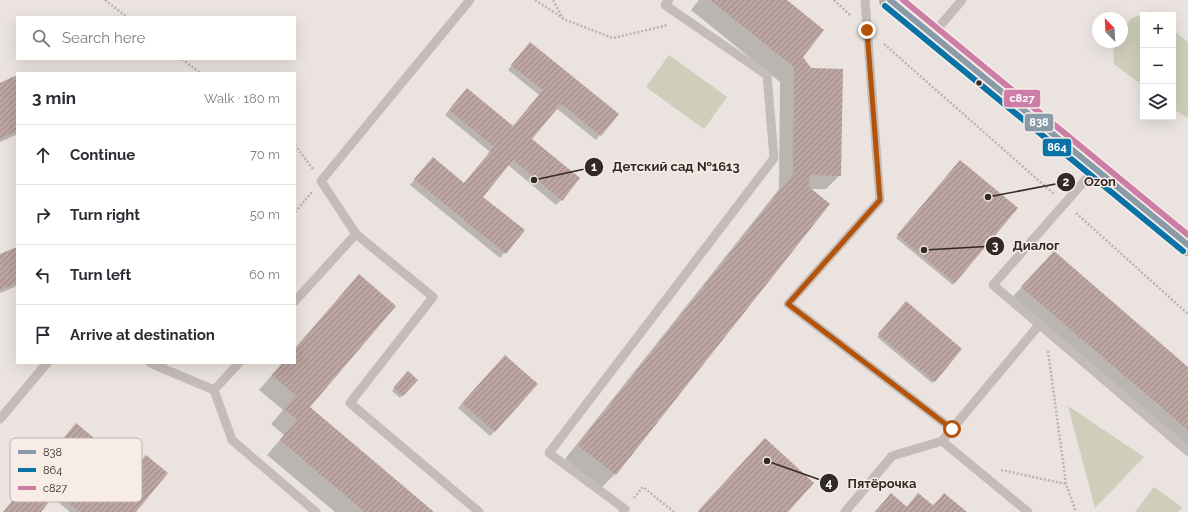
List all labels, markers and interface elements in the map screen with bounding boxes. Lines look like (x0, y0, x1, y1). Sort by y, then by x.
north arrow (1092, 12, 1128, 48)
map controls (1140, 12, 1176, 120)
button: + (1140, 12, 1176, 48)
search box (16, 16, 296, 60)
route end (858, 21, 876, 39)
icon: search (30, 27, 52, 49)
text: Search here (62, 29, 145, 47)
button: − (1140, 48, 1176, 84)
unlabelled marker (974, 78, 984, 88)
button: layers (1140, 84, 1176, 120)
text: 3 min (32, 88, 76, 108)
line badge: с827 (1003, 89, 1041, 108)
text: Walk · 180 m (204, 91, 280, 106)
text: с827 (1009, 92, 1035, 105)
line badge: 838 (1024, 113, 1054, 132)
text: 838 (1029, 116, 1049, 129)
line badge: 864 (1042, 138, 1072, 157)
text: 864 (1047, 141, 1067, 154)
icon: ahead (32, 144, 54, 166)
text: Continue (70, 146, 135, 164)
text: 70 m (250, 147, 280, 162)
callout: Детский сад №1613 (584, 154, 747, 179)
text: Детский сад №1613 (612, 159, 740, 174)
text: 1 (591, 160, 597, 174)
callout: Ozon (1056, 169, 1124, 194)
text: Ozon (1084, 174, 1116, 189)
text: 2 (1063, 175, 1070, 189)
icon: right (32, 204, 54, 226)
text: Turn right (70, 206, 140, 224)
text: 50 m (250, 207, 280, 222)
callout: Диалог (985, 233, 1068, 258)
text: Диалог (1013, 238, 1060, 253)
text: 3 (992, 239, 999, 253)
icon: left (32, 264, 54, 286)
text: Turn left (70, 266, 131, 284)
text: 60 m (249, 267, 280, 282)
icon: arrive (32, 324, 54, 346)
text: Arrive at destination (70, 326, 215, 344)
route start (943, 420, 961, 438)
legend (10, 438, 142, 502)
text: 838 (43, 446, 62, 459)
text: 864 (43, 464, 62, 477)
callout: Пятёрочка (819, 471, 924, 496)
text: 4 (826, 476, 833, 490)
text: Пятёрочка (847, 476, 917, 491)
text: с827 (43, 482, 67, 495)

